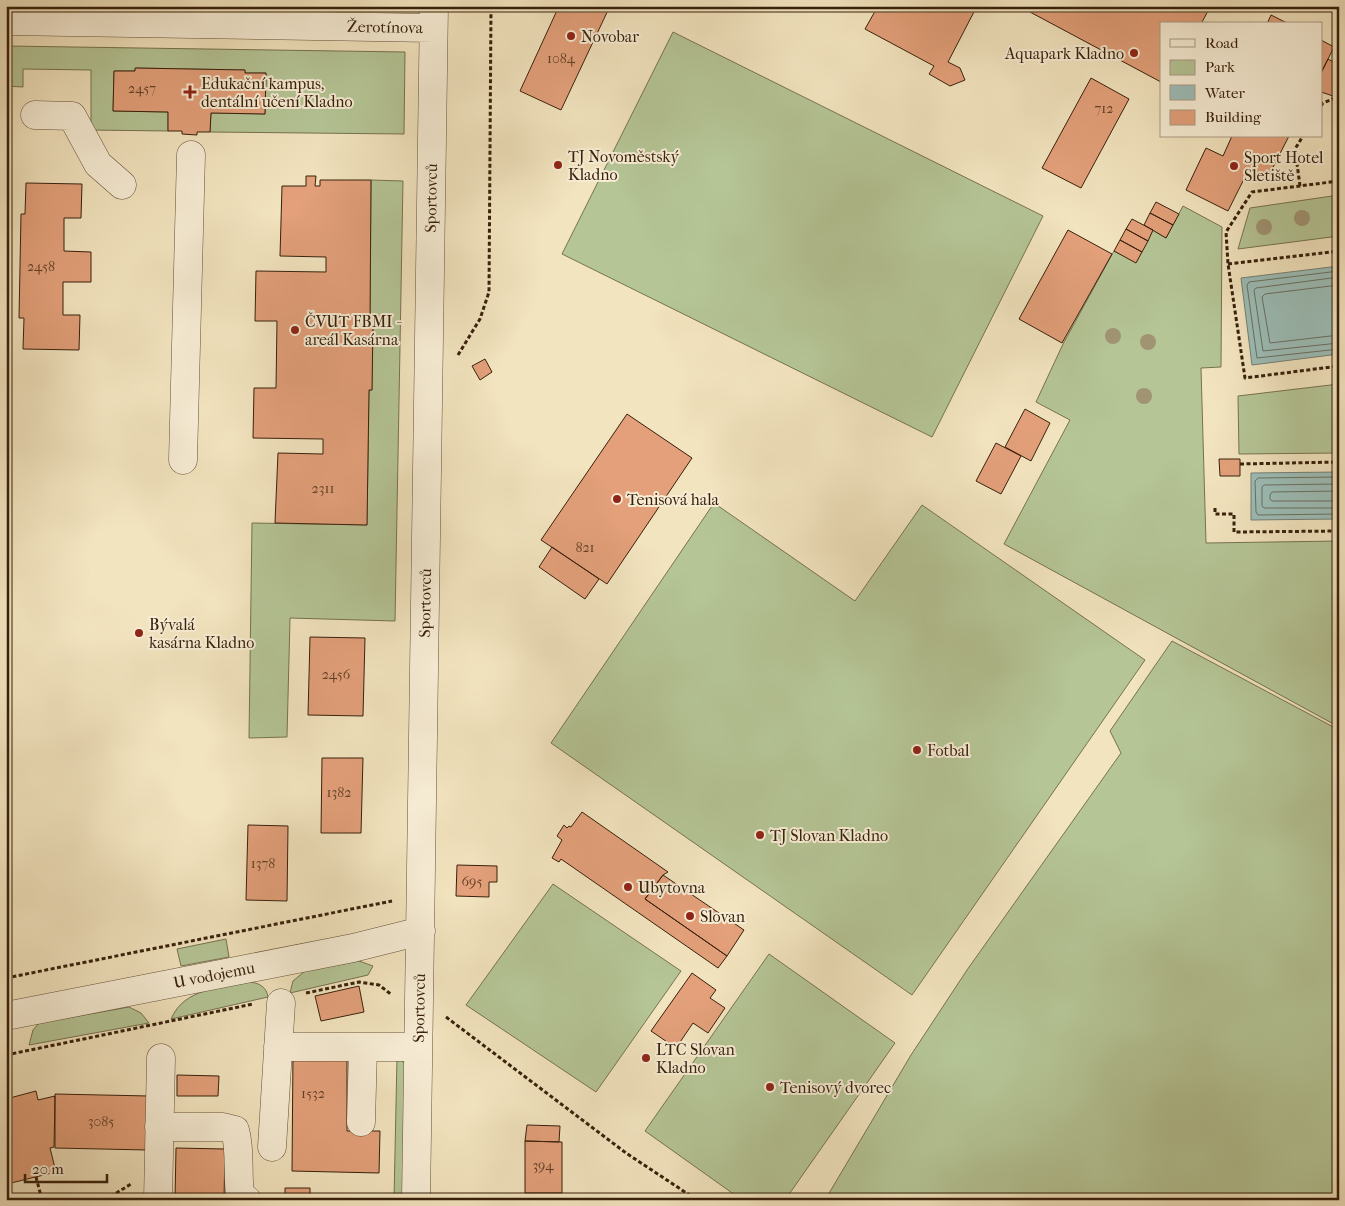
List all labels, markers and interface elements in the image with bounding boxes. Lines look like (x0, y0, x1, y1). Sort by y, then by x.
street label: Žerotínova (347, 16, 424, 37)
legend (1160, 22, 1322, 138)
place label: Novobar (581, 27, 639, 46)
marker: Novobar (565, 30, 577, 42)
text: Road (1205, 34, 1239, 52)
place label: Aquapark Kladno (1004, 44, 1124, 63)
marker: Aquapark Kladno (1128, 47, 1140, 59)
house number: 1084 (547, 50, 576, 67)
text: Park (1205, 58, 1235, 76)
place label: Edukační kampus, dentální učení Kladno (201, 74, 353, 111)
house number: 2457 (128, 80, 156, 97)
text: Water (1204, 84, 1245, 102)
marker: Edukační kampus, dentální učení Kladno (183, 85, 197, 99)
house number: 712 (1095, 100, 1113, 117)
text: Building (1205, 108, 1262, 126)
place label: TJ Novoměstský Kladno (568, 147, 680, 184)
place label: Sport Hotel Sletiště (1244, 148, 1324, 185)
marker: TJ Novoměstský Kladno (552, 159, 564, 171)
marker: Sport Hotel Sletiště (1228, 160, 1240, 172)
street label: Sportovců (421, 163, 441, 233)
house number: 2458 (27, 258, 55, 275)
place label: ČVUT FBMI - areál Kasárna (305, 311, 402, 349)
marker: ČVUT FBMI - areál Kasárna (289, 324, 301, 336)
house number: 2311 (312, 480, 334, 497)
place label: Tenisová hala (627, 490, 720, 509)
marker: Tenisová hala (611, 493, 623, 505)
house number: 821 (575, 539, 595, 556)
street label: Sportovců (415, 568, 435, 638)
place label: Bývalá kasárna Kladno (149, 615, 254, 652)
marker: Bývalá kasárna Kladno (133, 627, 145, 639)
house number: 2456 (322, 666, 351, 683)
place label: Fotbal (927, 741, 970, 760)
marker: Fotbal (911, 744, 923, 756)
house number: 1382 (327, 784, 351, 801)
place label: TJ Slovan Kladno (770, 826, 888, 845)
marker: TJ Slovan Kladno (754, 829, 766, 841)
house number: 1378 (251, 855, 275, 872)
house number: 695 (462, 873, 482, 890)
place label: Ubytovna (638, 878, 706, 897)
marker: Ubytovna (622, 881, 634, 893)
place label: Slovan (700, 907, 746, 926)
marker: Slovan (684, 910, 696, 922)
street label: U vodojemu (172, 958, 256, 992)
street label: Sportovců (409, 973, 429, 1043)
place label: LTC Slovan Kladno (656, 1040, 736, 1077)
marker: LTC Slovan Kladno (640, 1052, 652, 1064)
place label: Tenisový dvorec (780, 1078, 891, 1097)
marker: Tenisový dvorec (764, 1081, 776, 1093)
house number: 1532 (301, 1085, 325, 1102)
house number: 3085 (88, 1113, 114, 1130)
scale bar (25, 1151, 108, 1183)
house number: 394 (532, 1157, 554, 1174)
text: 20 m (32, 1160, 64, 1178)

